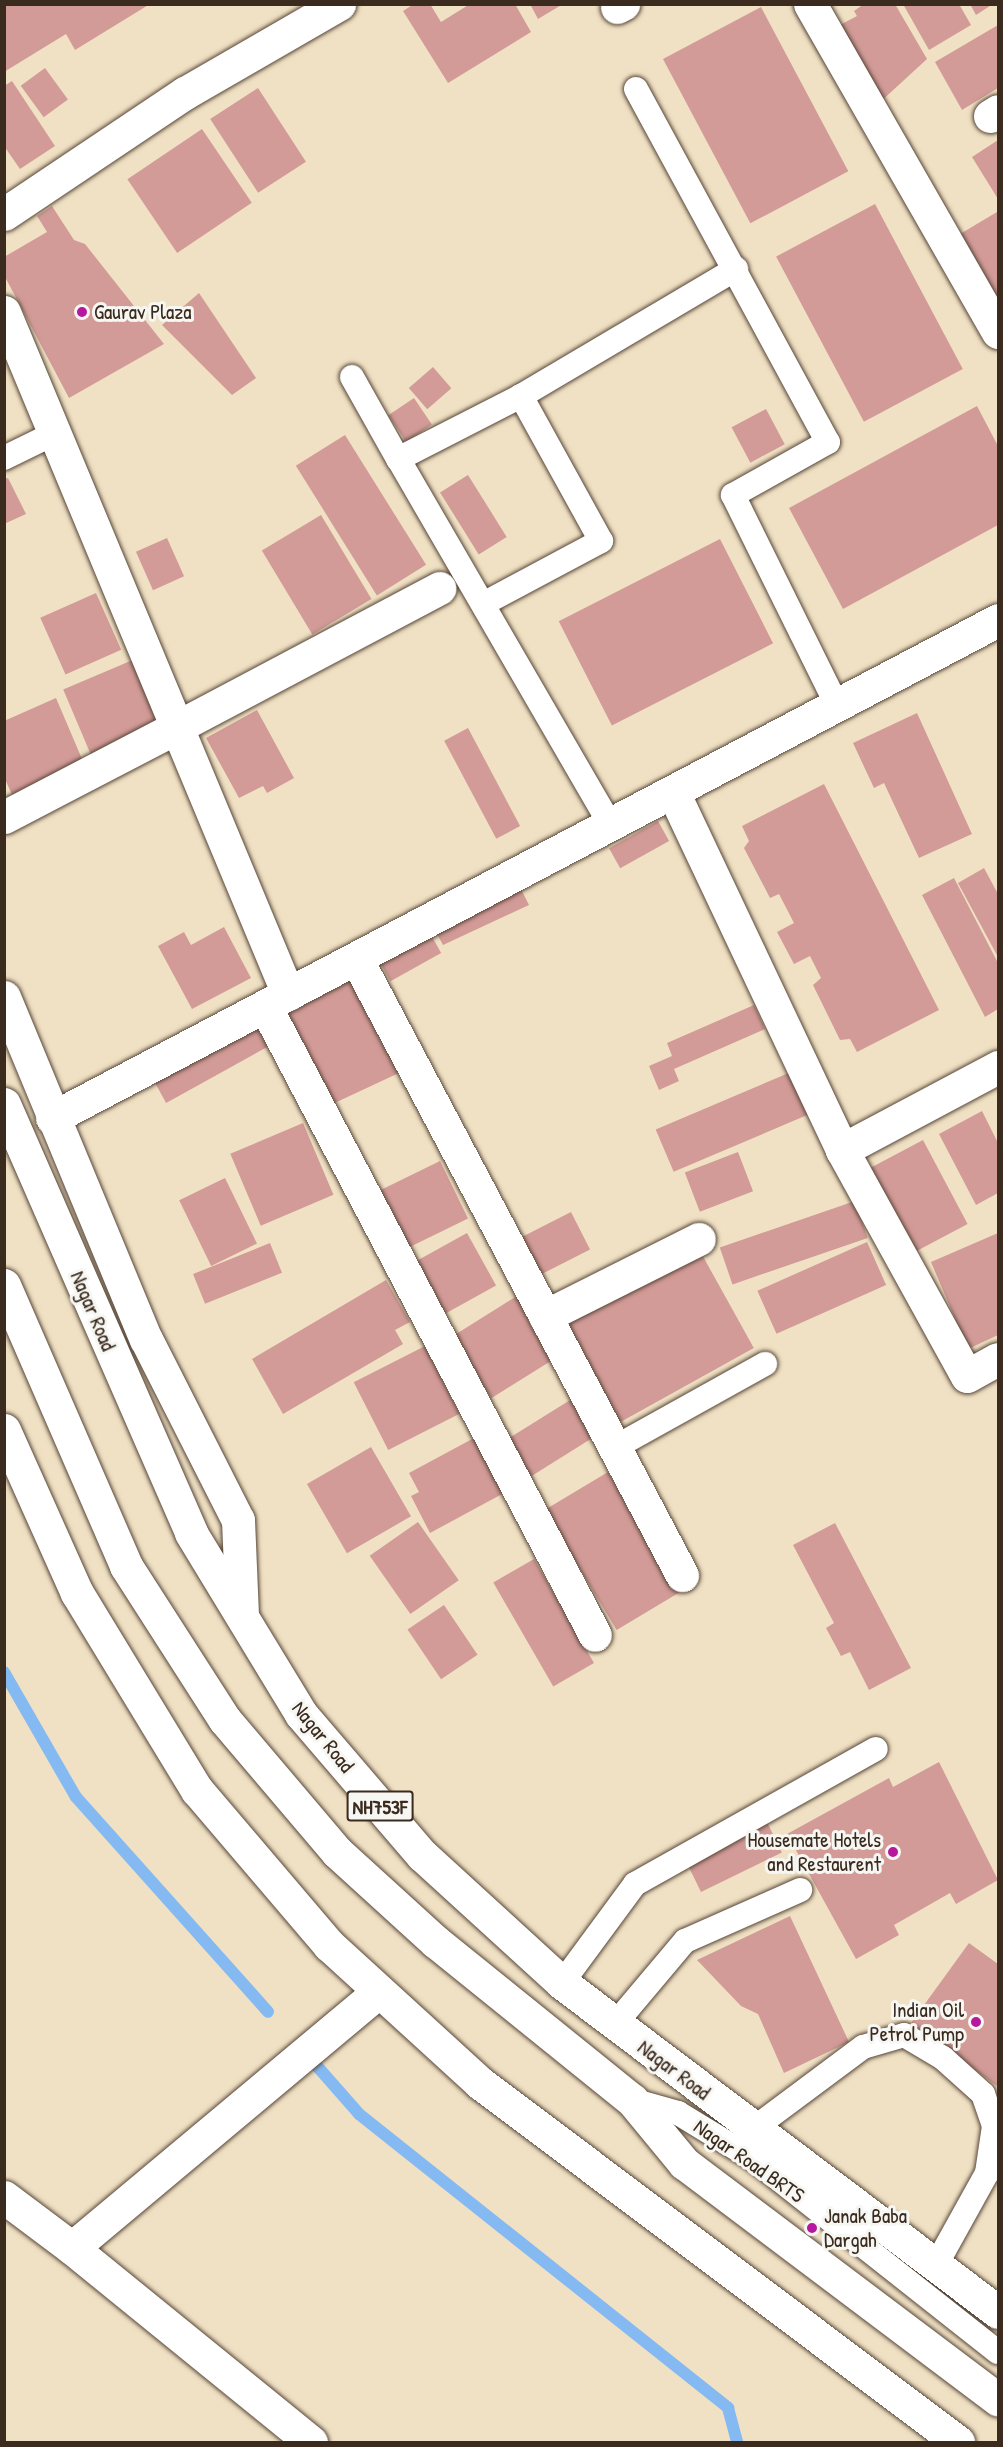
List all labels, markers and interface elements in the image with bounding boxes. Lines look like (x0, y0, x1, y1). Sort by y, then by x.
place label: Gaurav Plaza (94, 299, 191, 325)
marker: Gaurav Plaza (75, 305, 89, 319)
street label: Nagar Road (65, 1267, 121, 1355)
street label: Nagar Road (287, 1696, 359, 1778)
road number: NH753F (346, 1789, 415, 1823)
place label: Housemate Hotels and Restaurent (747, 1827, 881, 1877)
marker: Housemate Hotels and Restaurent (886, 1845, 900, 1859)
place label: Indian Oil Petrol Pump (870, 1997, 964, 2047)
marker: Indian Oil Petrol Pump (969, 2015, 983, 2029)
street label: Nagar Road (633, 2035, 715, 2105)
street label: Nagar Road BRTS (689, 2114, 809, 2208)
place label: Janak Baba Dargah (824, 2203, 907, 2253)
marker: Janak Baba Dargah (805, 2221, 819, 2235)

